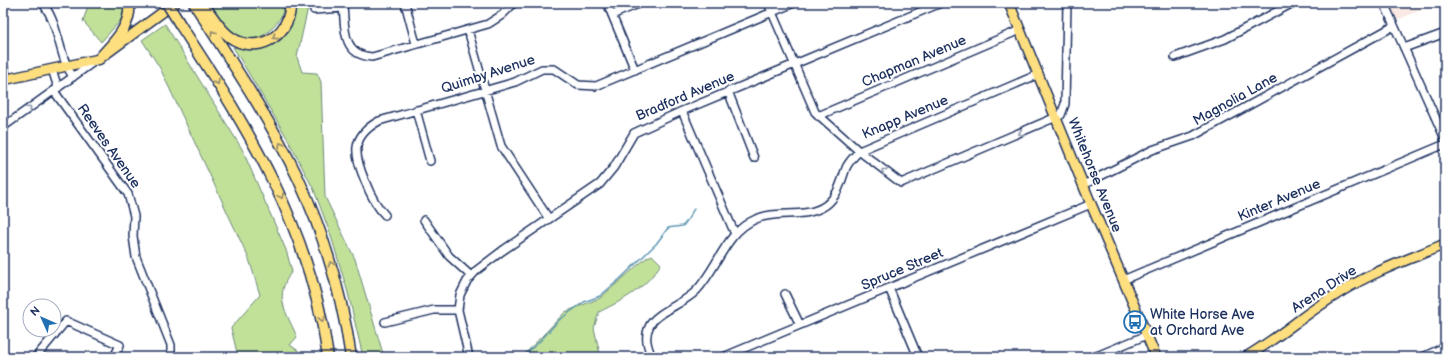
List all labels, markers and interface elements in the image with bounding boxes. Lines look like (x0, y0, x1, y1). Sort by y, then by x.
one-way arrow (211, 30, 218, 37)
street label: Chapman Avenue (859, 31, 969, 91)
one-way arrow (272, 32, 279, 39)
street label: Quimby Avenue (439, 51, 537, 97)
street label: Bradford Avenue (633, 68, 737, 124)
street label: Magnolia Lane (1190, 69, 1280, 129)
one-way arrow (213, 78, 220, 85)
street label: Knapp Avenue (859, 91, 951, 143)
street label: Reeves Avenue (74, 101, 144, 191)
one-way arrow (24, 107, 31, 114)
street label: Whitehorse Avenue (1064, 115, 1126, 235)
one-way arrow (1018, 128, 1025, 136)
one-way arrow (278, 141, 285, 149)
one-way arrow (881, 168, 888, 175)
street label: Kinter Avenue (1235, 175, 1323, 225)
one-way arrow (276, 191, 284, 199)
street label: Spruce Street (859, 244, 946, 294)
one-way arrow (327, 261, 336, 268)
street label: Arena Drive (1288, 262, 1360, 316)
north arrow (22, 298, 62, 338)
text: N (28, 304, 43, 319)
place label: White Horse Ave at Orchard Ave (1150, 306, 1255, 339)
bus stop icon: White Horse Ave at Orchard Ave (1122, 309, 1148, 335)
one-way arrow (317, 316, 325, 322)

